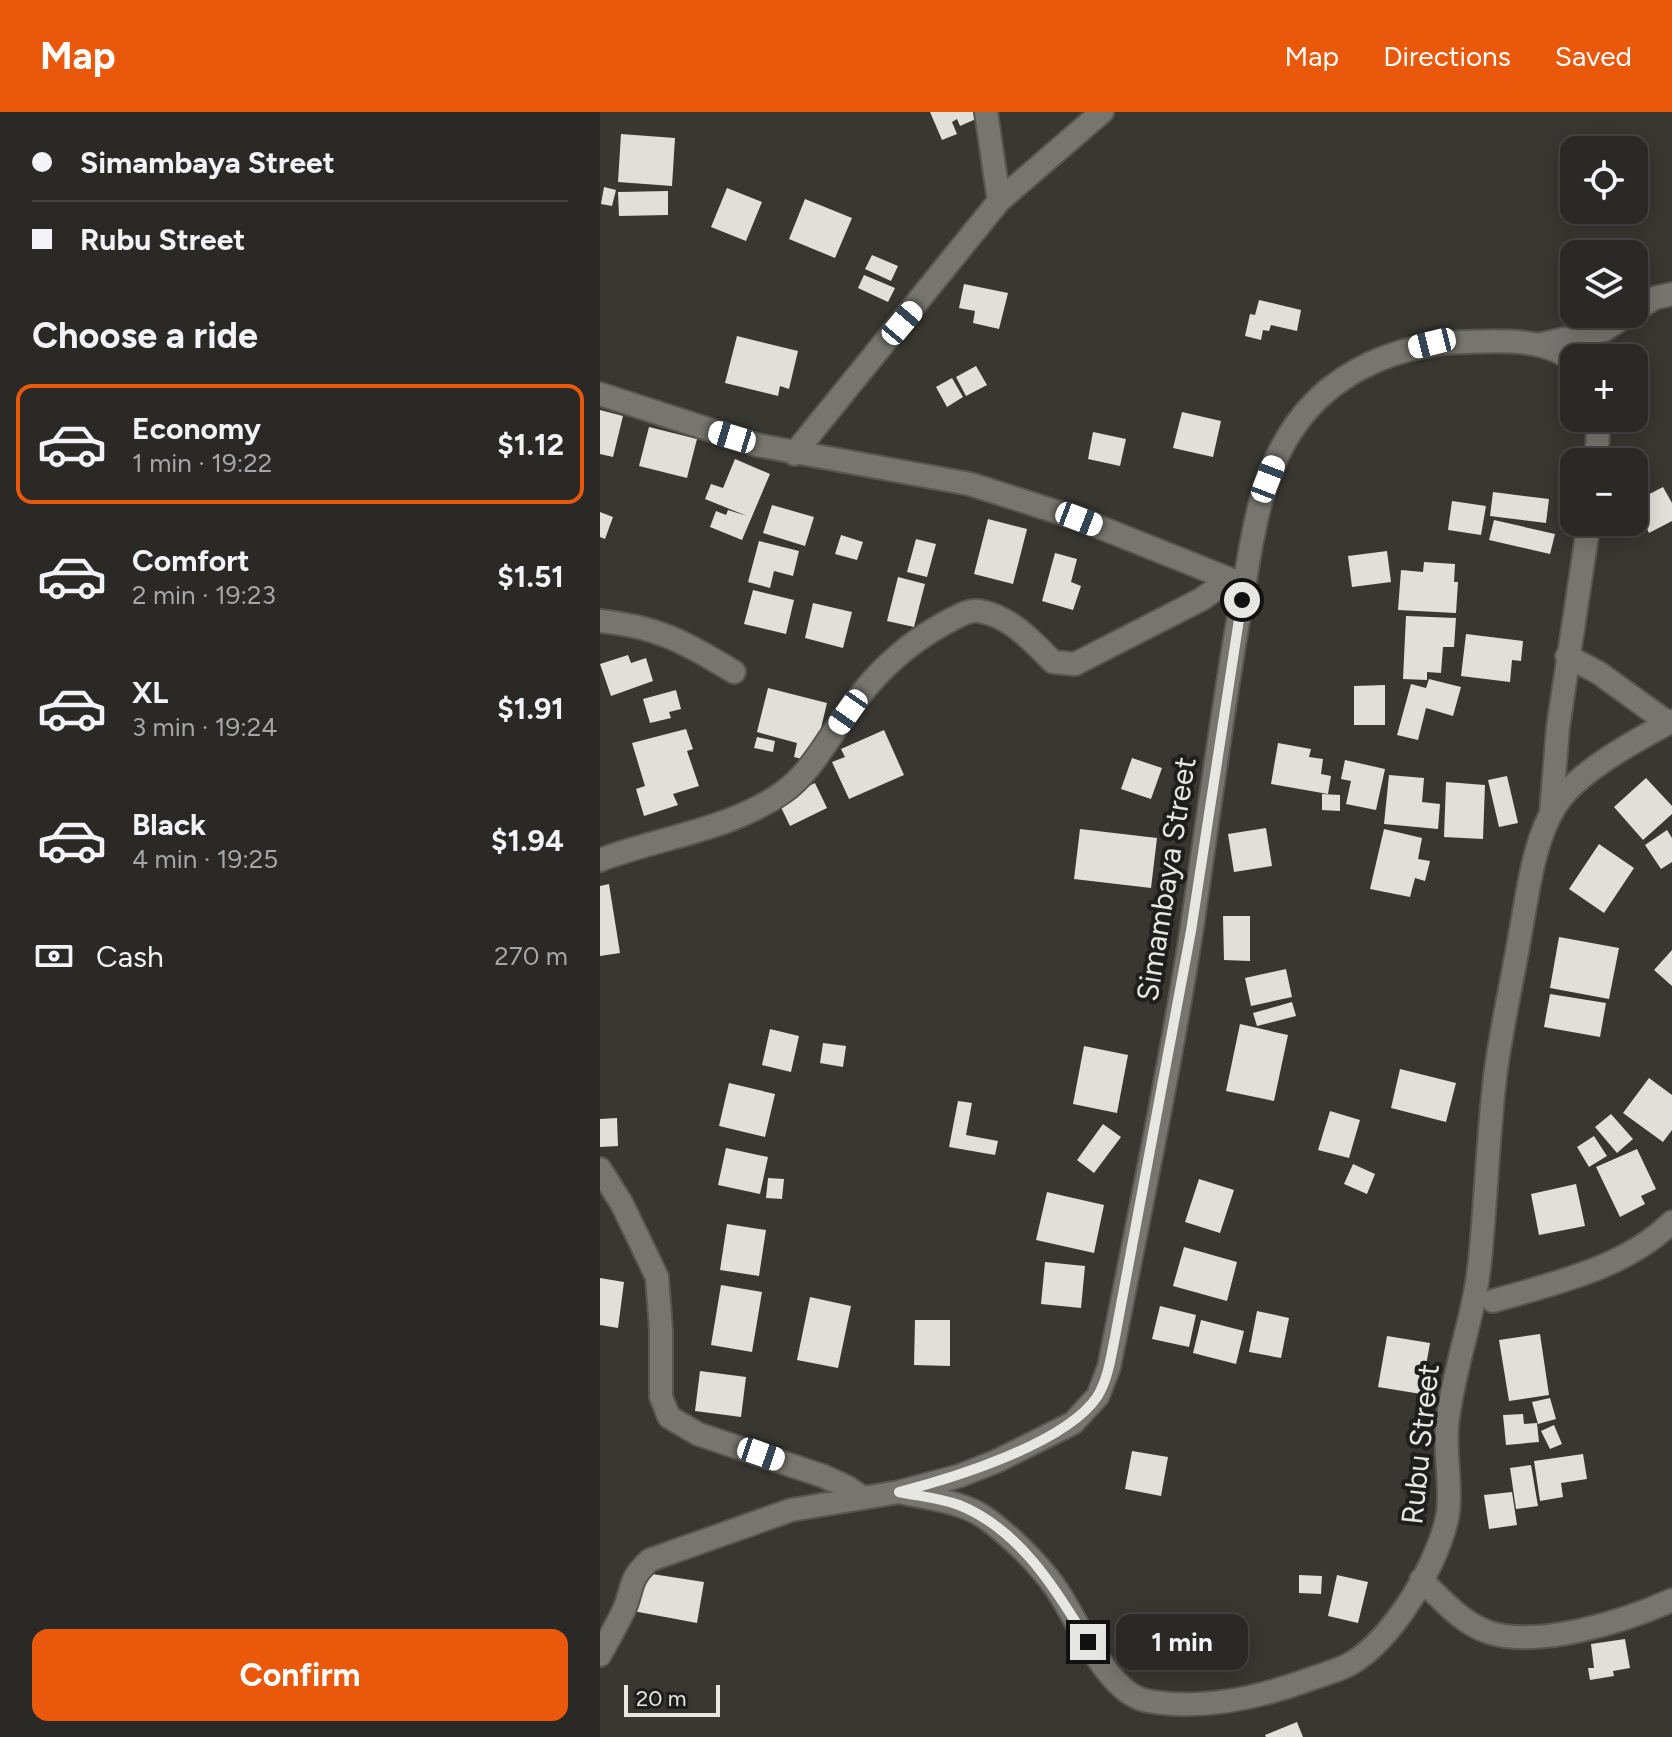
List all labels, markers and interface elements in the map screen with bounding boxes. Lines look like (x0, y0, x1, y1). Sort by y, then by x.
text: Map (40, 33, 116, 79)
text: Map (1285, 39, 1339, 73)
text: Directions (1383, 39, 1511, 73)
text: Saved (1555, 39, 1632, 73)
map controls (1560, 136, 1648, 536)
button: locate (1560, 136, 1648, 224)
text: Simambaya Street (80, 144, 335, 181)
text: Rubu Street (80, 221, 245, 258)
button: layers (1560, 240, 1648, 328)
car (877, 297, 927, 349)
text: Choose a ride (32, 314, 258, 357)
car (1406, 326, 1458, 360)
button: + (1560, 344, 1648, 432)
icon: car (36, 408, 108, 480)
text: Economy (132, 410, 261, 447)
car (706, 419, 758, 455)
text: $1.12 (497, 426, 564, 463)
text: 1 min · 19:22 (132, 447, 272, 479)
button: − (1560, 448, 1648, 536)
car (1248, 452, 1288, 506)
car (1052, 499, 1106, 539)
icon: car (36, 540, 108, 612)
text: Comfort (132, 542, 250, 579)
text: $1.51 (497, 558, 564, 595)
text: 2 min · 19:23 (132, 579, 276, 611)
route start (1224, 582, 1260, 618)
icon: car (36, 672, 108, 744)
text: XL (132, 674, 168, 711)
car (824, 685, 872, 739)
text: $1.91 (497, 690, 564, 727)
text: 3 min · 19:24 (132, 711, 277, 743)
street label: Simambaya Street (1128, 754, 1204, 1004)
icon: car (36, 804, 108, 876)
text: Black (132, 806, 206, 843)
text: $1.94 (491, 822, 564, 859)
text: 4 min · 19:25 (132, 843, 278, 875)
icon: cash (32, 934, 76, 978)
text: Cash (96, 938, 164, 975)
text: 270 m (494, 940, 568, 972)
street label: Rubu Street (1393, 1362, 1447, 1526)
car (734, 1435, 788, 1473)
callout: 1 min (1116, 1614, 1248, 1670)
route end (1070, 1624, 1106, 1660)
text: 1 min (1151, 1626, 1213, 1658)
button: Confirm (32, 1629, 568, 1721)
scale bar (624, 1681, 720, 1717)
text: 20 m (636, 1685, 687, 1712)

